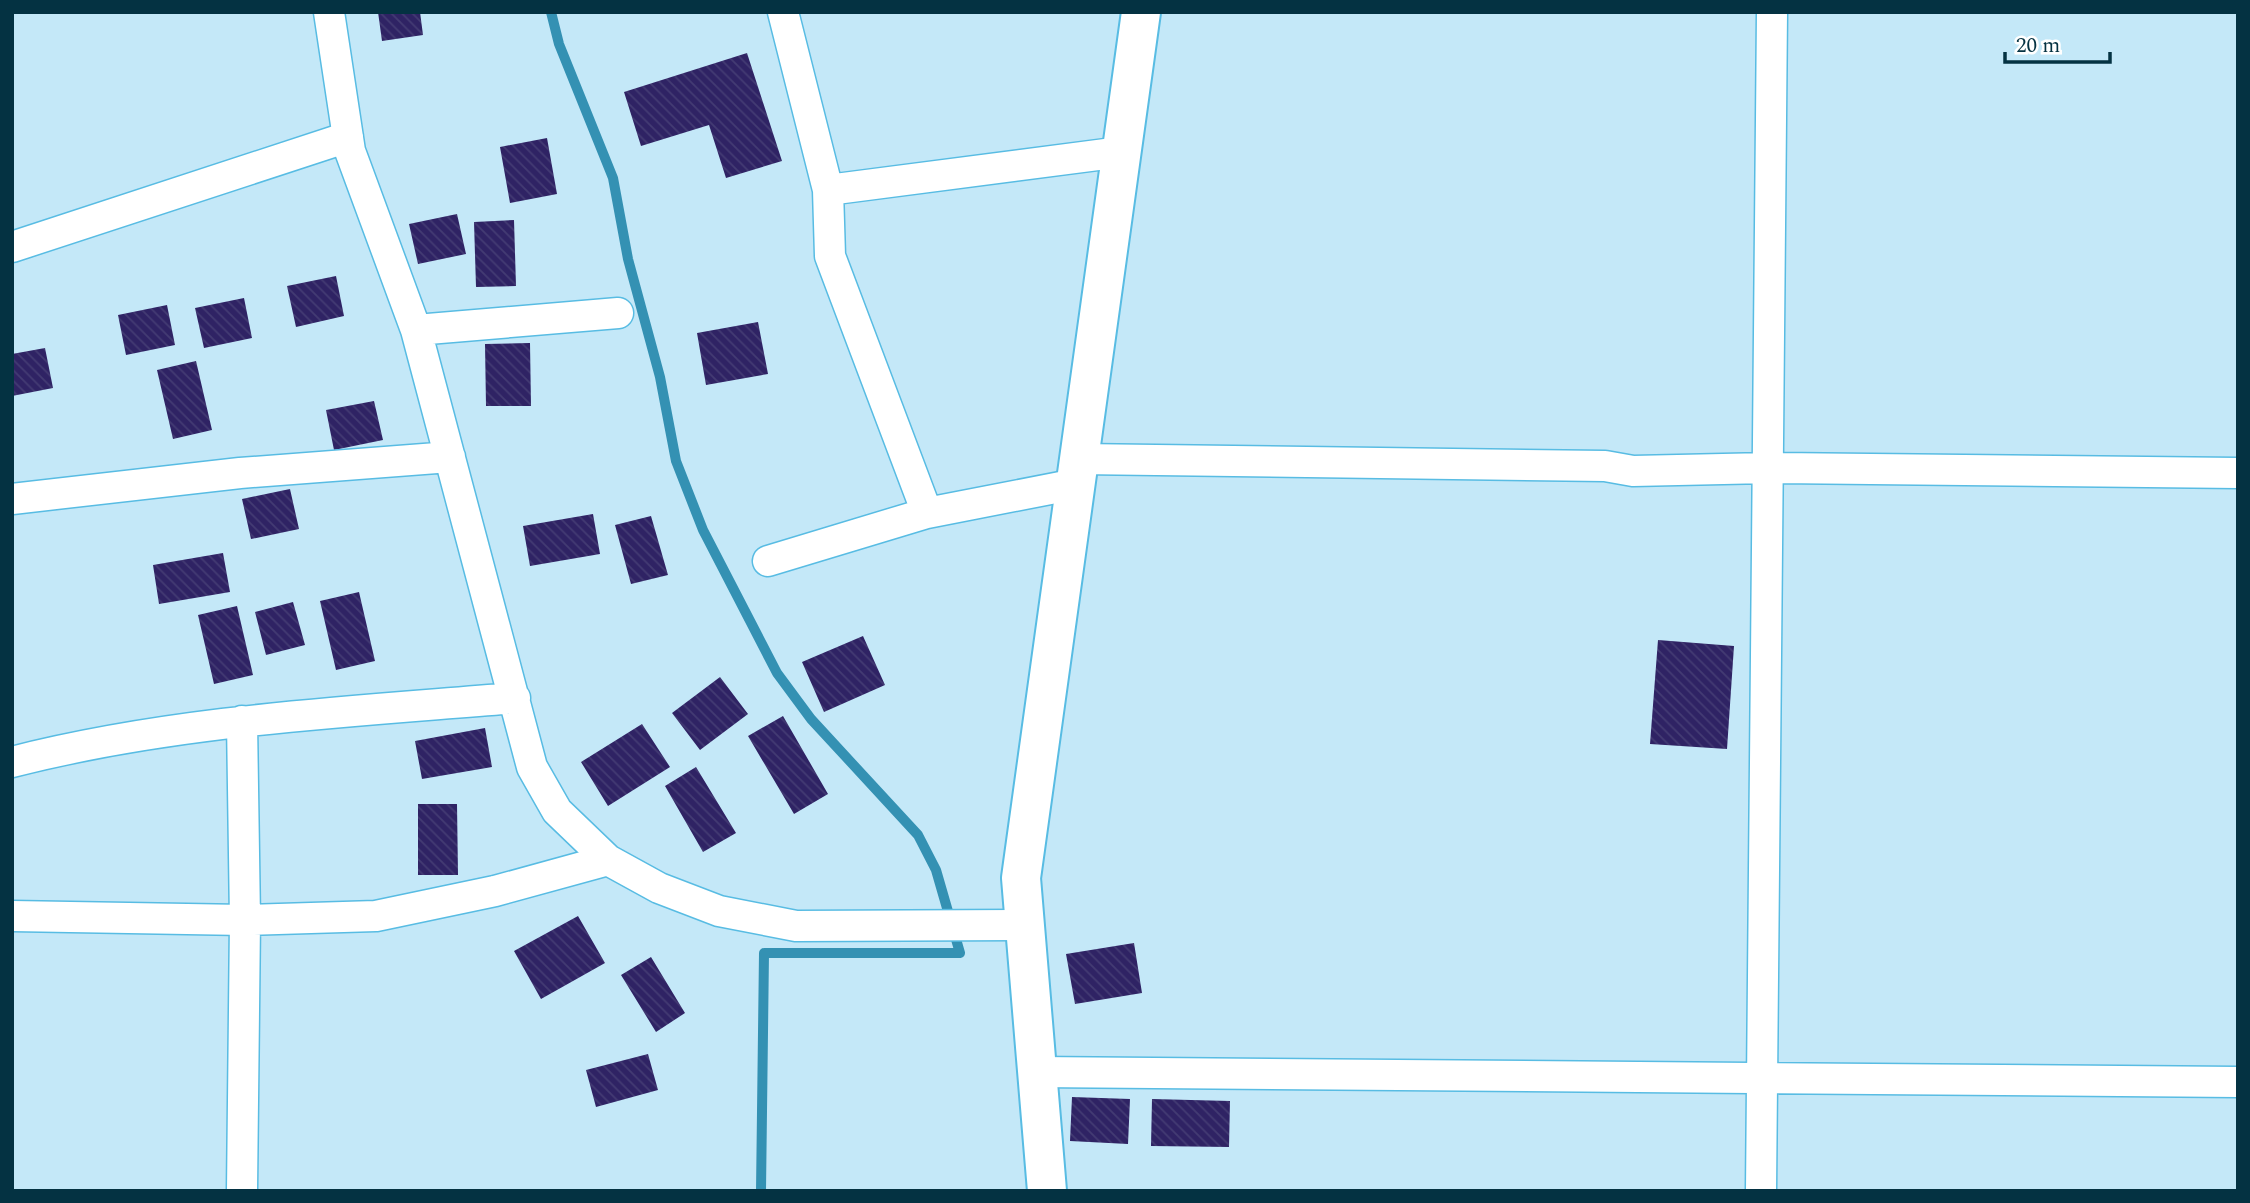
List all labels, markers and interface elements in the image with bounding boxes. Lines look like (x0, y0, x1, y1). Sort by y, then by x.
scale bar (2005, 21, 2110, 65)
text: 20 m (2016, 30, 2060, 62)

